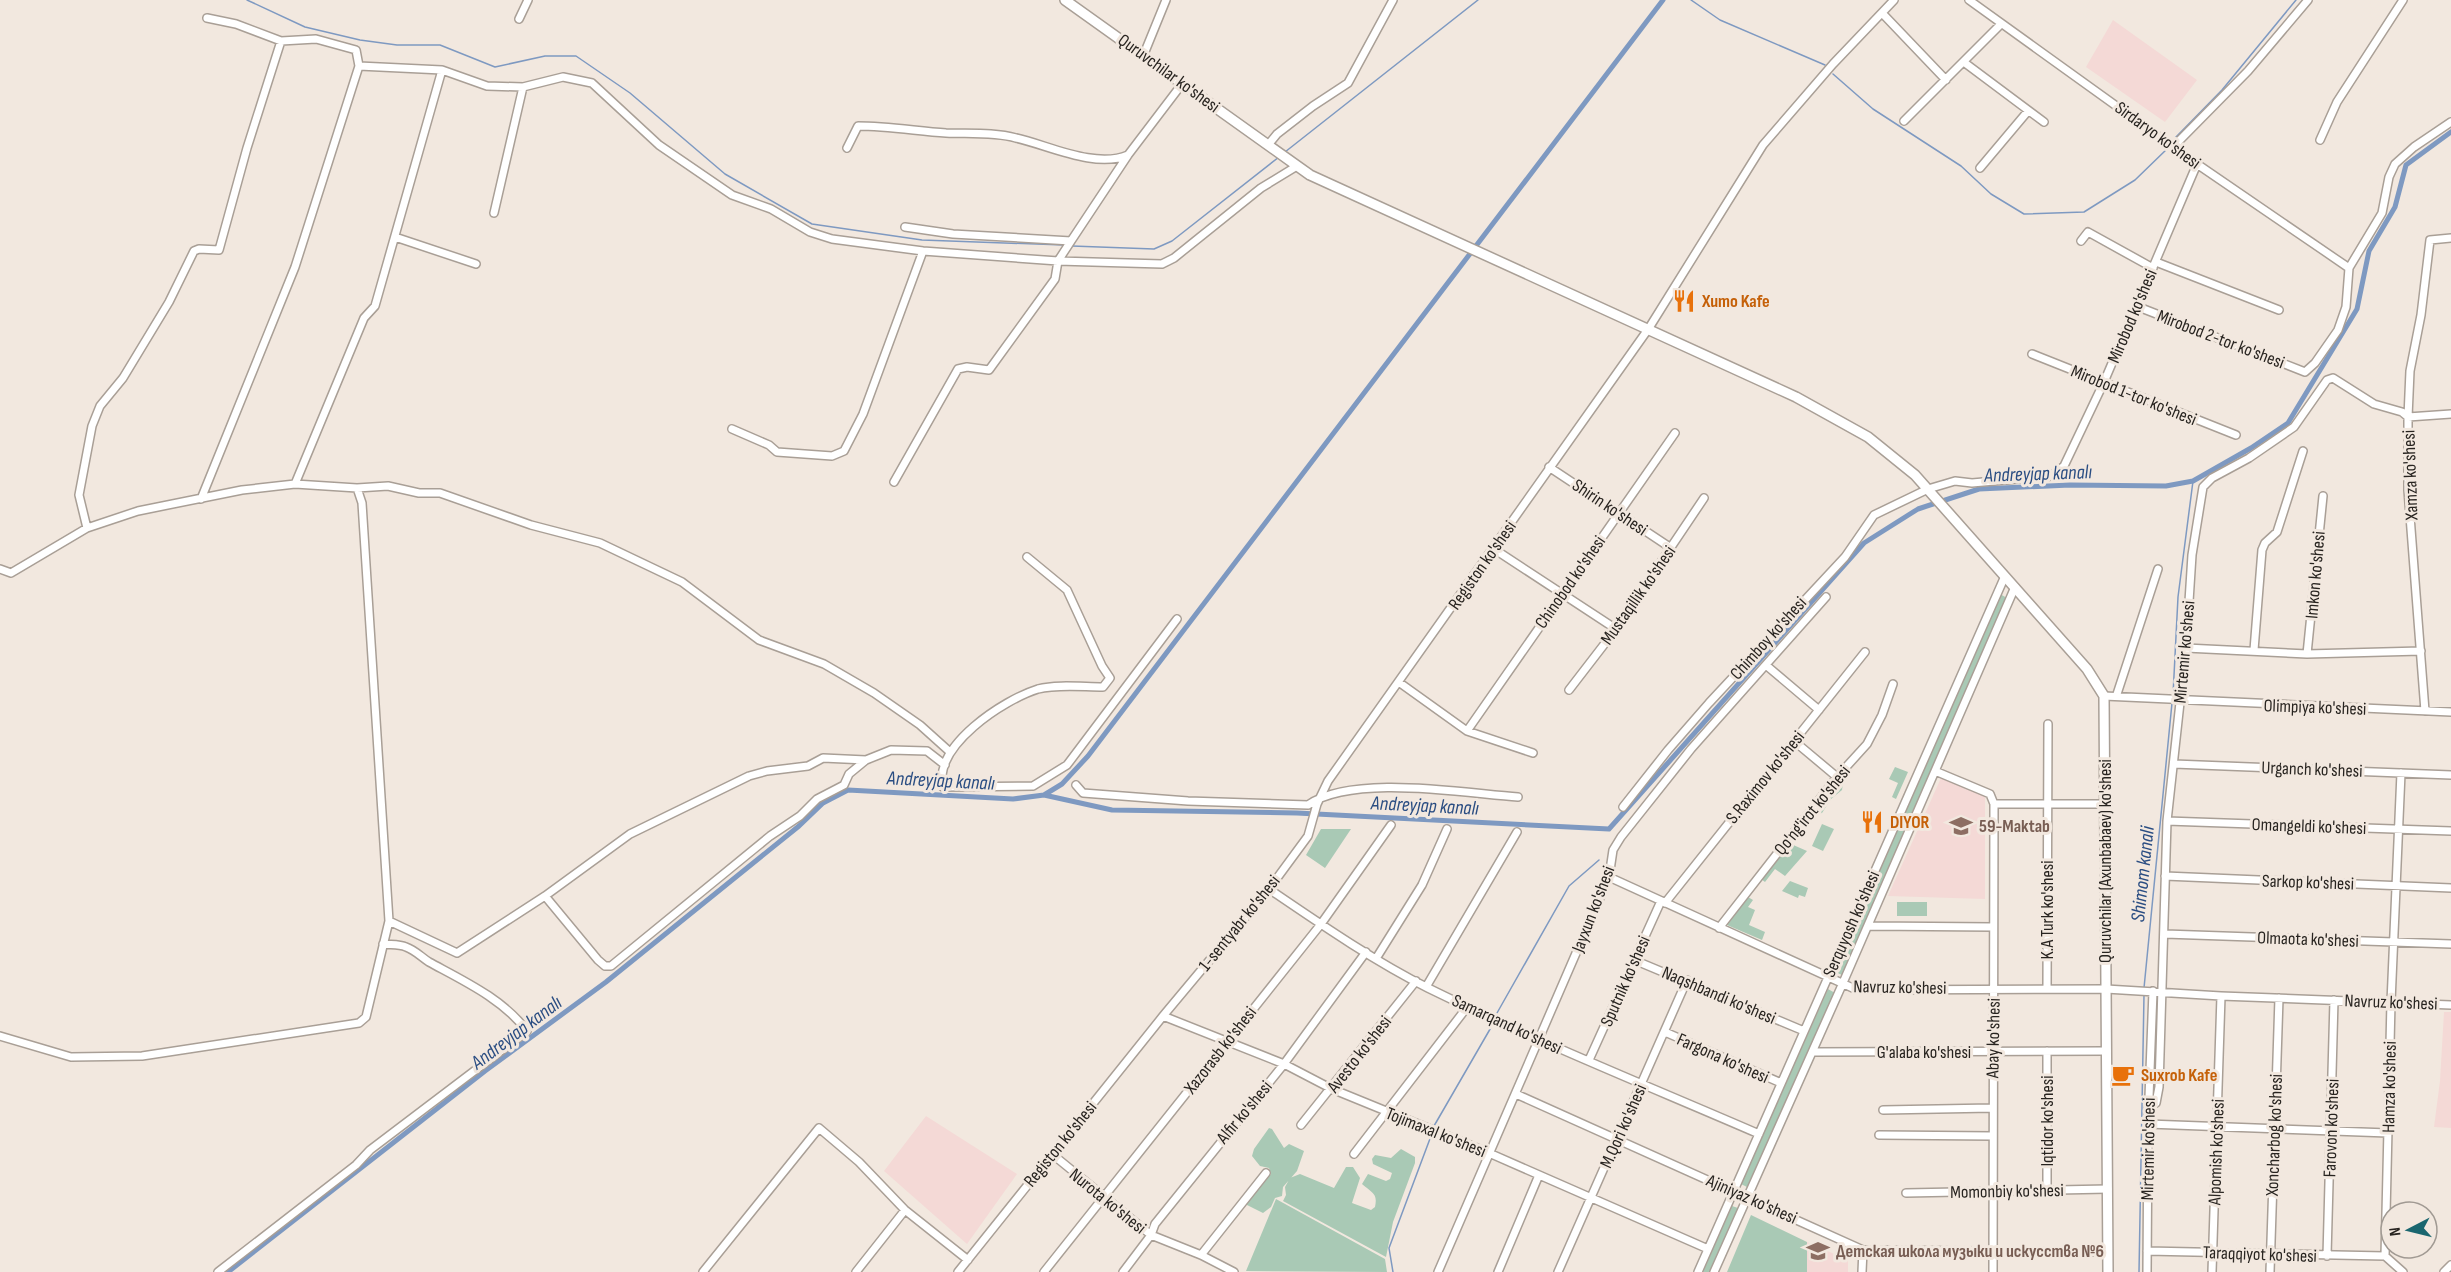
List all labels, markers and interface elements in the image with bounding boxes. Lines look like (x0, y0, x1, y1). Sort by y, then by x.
street label: Quruvchilar ko'shesi (1114, 29, 1224, 117)
street label: Sirdaryo ko'shesi (2111, 97, 2205, 174)
street label: Mirobod ko'shesi (2103, 266, 2162, 366)
restaurant icon: Xumo Kafe (1671, 288, 1697, 314)
place label: Xumo Kafe (1701, 291, 1770, 312)
street label: Mirobod 2-tor ko'shesi (2154, 306, 2287, 373)
street label: Mirobod 1-tor ko'shesi (2068, 361, 2200, 430)
street label: Xamza ko'shesi (2398, 429, 2423, 521)
water label: Andreyjap kanalı (1983, 460, 2093, 488)
street label: Shirin ko'shesi (1568, 475, 1651, 540)
street label: Registon ko'shesi (1444, 517, 1521, 614)
street label: Imkon ko'shesi (2301, 530, 2330, 620)
street label: Chinobod ko'shesi (1531, 532, 1610, 633)
street label: Mustaqillik ko'shesi (1597, 542, 1680, 649)
street label: Chimboy ko'shesi (1726, 593, 1811, 684)
street label: Mirtemir ko'shesi (2170, 600, 2199, 704)
street label: Olimpiya ko'shesi (2263, 695, 2367, 720)
street label: S.Raximov ko'shesi (1722, 727, 1809, 828)
street label: Urganch ko'shesi (2261, 757, 2363, 782)
street label: Quruvchilar (Axunbabaev) ko'shesi (2095, 759, 2116, 963)
street label: Qo'ng'irot ko'shesi (1770, 761, 1855, 859)
water label: Andreyjap kanalı (886, 766, 996, 796)
water label: Andreyjap kanalı (1370, 791, 1480, 821)
restaurant icon: DIYOR (1859, 809, 1885, 835)
place label: DIYOR (1890, 812, 1930, 833)
school or university icon: 59-Maktab (1948, 813, 1974, 839)
street label: Omangeldi ko'shesi (2251, 814, 2367, 839)
place label: 59-Maktab (1979, 816, 2050, 837)
water label: Shimom kanali (2126, 824, 2160, 923)
street label: K.A Turk ko'shesi (2037, 860, 2058, 960)
street label: Jayxun ko'shesi (1567, 863, 1619, 956)
street label: Serquyosh ko'shesi (1819, 868, 1884, 981)
street label: Sarkop ko'shesi (2262, 870, 2354, 895)
street label: 1-sentyabr ko'shesi (1194, 871, 1284, 975)
street label: Olmaota ko'shesi (2257, 927, 2359, 952)
street label: Sputnik ko'shesi (1596, 933, 1655, 1030)
street label: Naqshbandi ko'shesi (1659, 962, 1779, 1029)
street label: Navruz ko'shesi (1853, 976, 1947, 999)
street label: Samarqand ko'shesi (1449, 990, 1565, 1059)
street label: Navruz ko'shesi (2344, 990, 2438, 1015)
water label: Andreyjap kanalı (466, 991, 567, 1075)
street label: Abay ko'shesi (1982, 998, 2005, 1079)
street label: Xazorasb ko'shesi (1179, 1003, 1261, 1099)
street label: Avesto ko'shesi (1322, 1012, 1396, 1098)
street label: Fargona ko'shesi (1674, 1029, 1772, 1088)
street label: Hamza ko'shesi (2378, 1041, 2401, 1133)
street label: G'alaba ko'shesi (1877, 1042, 1971, 1063)
cafe icon: Suxrob Kafe (2110, 1062, 2136, 1088)
place label: Suxrob Kafe (2141, 1065, 2217, 1086)
street label: Xoncharbog ko'shesi (2262, 1073, 2287, 1198)
street label: Iqtidor ko'shesi (2037, 1075, 2058, 1167)
street label: Alfir ko'shesi (1212, 1077, 1277, 1149)
street label: Farovon ko'shesi (2319, 1078, 2344, 1178)
street label: M.Qori ko'shesi (1596, 1081, 1651, 1171)
street label: Registon ko'shesi (1020, 1097, 1101, 1191)
street label: Mirtemir ko'shesi (2137, 1097, 2160, 1201)
street label: Alpomish ko'shesi (2204, 1099, 2229, 1206)
street label: Tojimaxal ko'shesi (1383, 1103, 1489, 1162)
street label: Nurota ko'shesi (1065, 1164, 1150, 1239)
street label: Ajiniyaz ko'shesi (1702, 1170, 1800, 1229)
street label: Momonbiy ko'shesi (1950, 1180, 2064, 1203)
north arrow (2379, 1200, 2439, 1260)
text: N (2386, 1226, 2406, 1237)
school or university icon: Детская школа музыки и искусства №6 (1805, 1238, 1831, 1264)
place label: Детская школа музыки и искусства №6 (1836, 1241, 2104, 1262)
street label: Taraqqiyot ko'shesi (2203, 1242, 2317, 1267)

